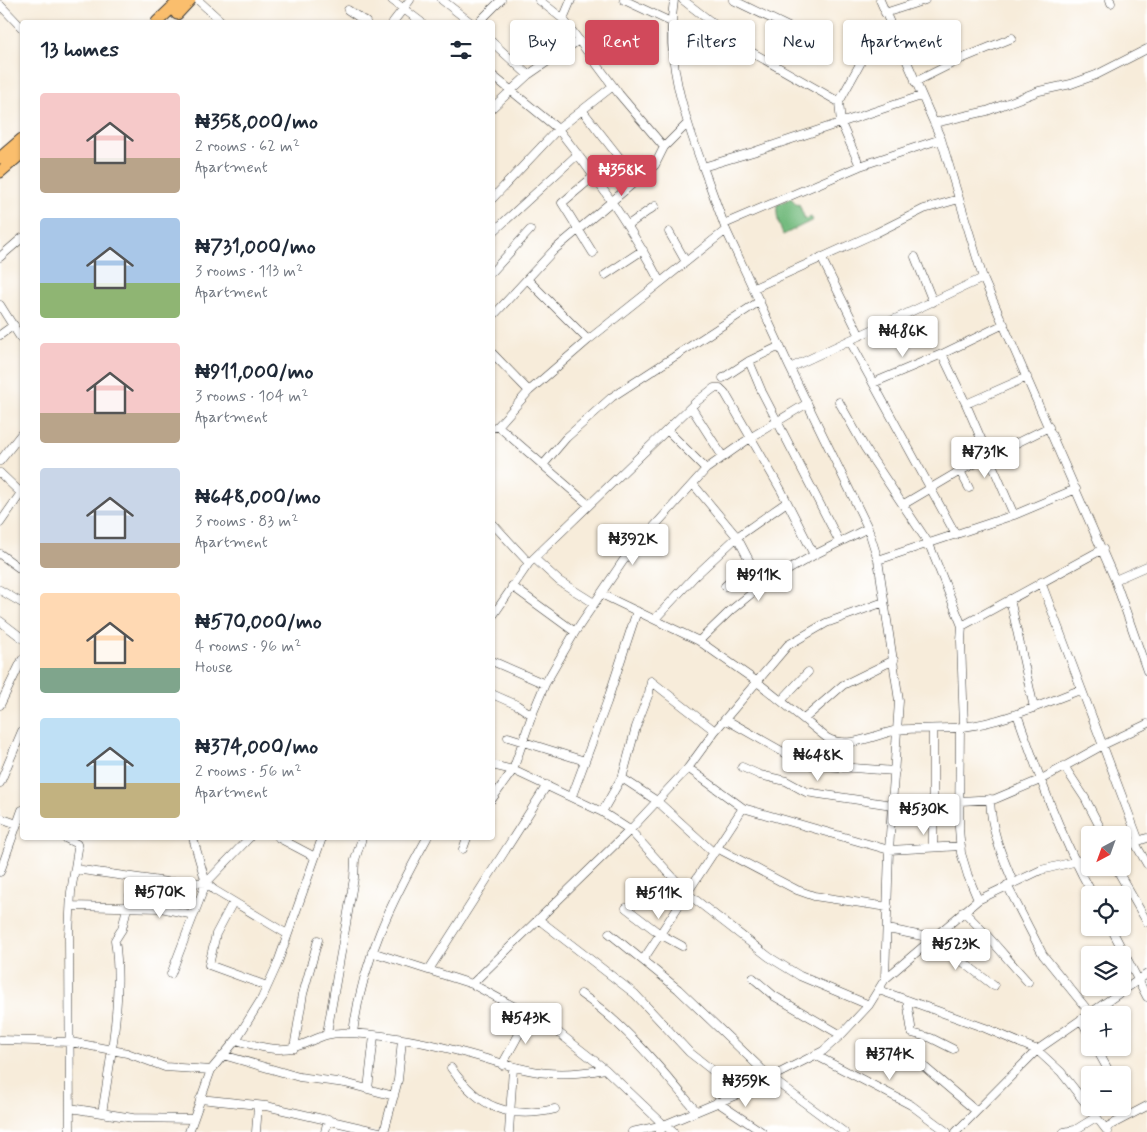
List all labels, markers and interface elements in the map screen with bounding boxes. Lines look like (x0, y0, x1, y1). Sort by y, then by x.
chip: Buy (510, 20, 575, 65)
chip: Rent (585, 20, 659, 65)
chip: Filters (669, 20, 755, 65)
chip: New (765, 20, 833, 65)
chip: Apartment (843, 20, 961, 65)
text: 13 homes (40, 36, 119, 64)
icon: filters (447, 36, 475, 64)
text: ₦358,000/mo (195, 108, 318, 136)
icon: home (80, 113, 140, 173)
text: 2 rooms · 62 m² (195, 136, 300, 157)
pin: ₦358K (587, 154, 657, 197)
text: Apartment (195, 157, 268, 178)
text: ₦358K (598, 160, 646, 181)
text: ₦731,000/mo (195, 233, 316, 261)
icon: home (80, 238, 140, 298)
text: 3 rooms · 113 m² (195, 261, 303, 282)
text: Apartment (195, 282, 268, 303)
pin: ₦486K (868, 316, 938, 358)
text: ₦486K (879, 321, 927, 342)
text: ₦911,000/mo (195, 358, 313, 386)
icon: home (80, 363, 140, 423)
text: 3 rooms · 104 m² (195, 386, 308, 407)
text: Apartment (195, 407, 268, 428)
pin: ₦731K (950, 436, 1020, 479)
text: ₦731K (962, 442, 1008, 463)
text: ₦648,000/mo (195, 483, 321, 511)
icon: home (80, 488, 140, 548)
text: 3 rooms · 83 m² (195, 511, 298, 532)
pin: ₦392K (598, 524, 668, 566)
text: ₦392K (608, 529, 658, 550)
text: Apartment (195, 532, 268, 553)
pin: ₦911K (724, 560, 794, 602)
text: ₦911K (737, 565, 781, 586)
text: ₦570,000/mo (195, 608, 322, 636)
icon: home (80, 613, 140, 673)
text: 4 rooms · 96 m² (195, 636, 301, 657)
text: House (195, 657, 233, 678)
text: ₦374,000/mo (195, 733, 318, 761)
icon: home (80, 738, 140, 798)
pin: ₦648K (783, 740, 853, 782)
text: ₦648K (793, 745, 843, 766)
text: 2 rooms · 56 m² (195, 761, 302, 782)
text: Apartment (195, 782, 268, 803)
pin: ₦530K (889, 794, 959, 836)
text: ₦530K (900, 799, 948, 820)
north arrow (1081, 826, 1131, 876)
map controls (1081, 826, 1131, 1116)
pin: ₦570K (125, 876, 195, 919)
pin: ₦511K (624, 878, 694, 920)
text: ₦570K (135, 882, 185, 903)
text: ₦511K (636, 883, 682, 904)
button: locate (1081, 886, 1131, 936)
pin: ₦523K (921, 928, 991, 971)
text: ₦523K (932, 934, 980, 955)
button: layers (1081, 946, 1131, 996)
pin: ₦543K (491, 1002, 561, 1045)
button: + (1081, 1006, 1131, 1056)
text: ₦543K (502, 1008, 550, 1029)
pin: ₦374K (855, 1038, 925, 1081)
text: ₦374K (866, 1044, 914, 1065)
pin: ₦359K (711, 1066, 781, 1108)
button: − (1081, 1066, 1131, 1116)
text: ₦359K (722, 1071, 770, 1092)

